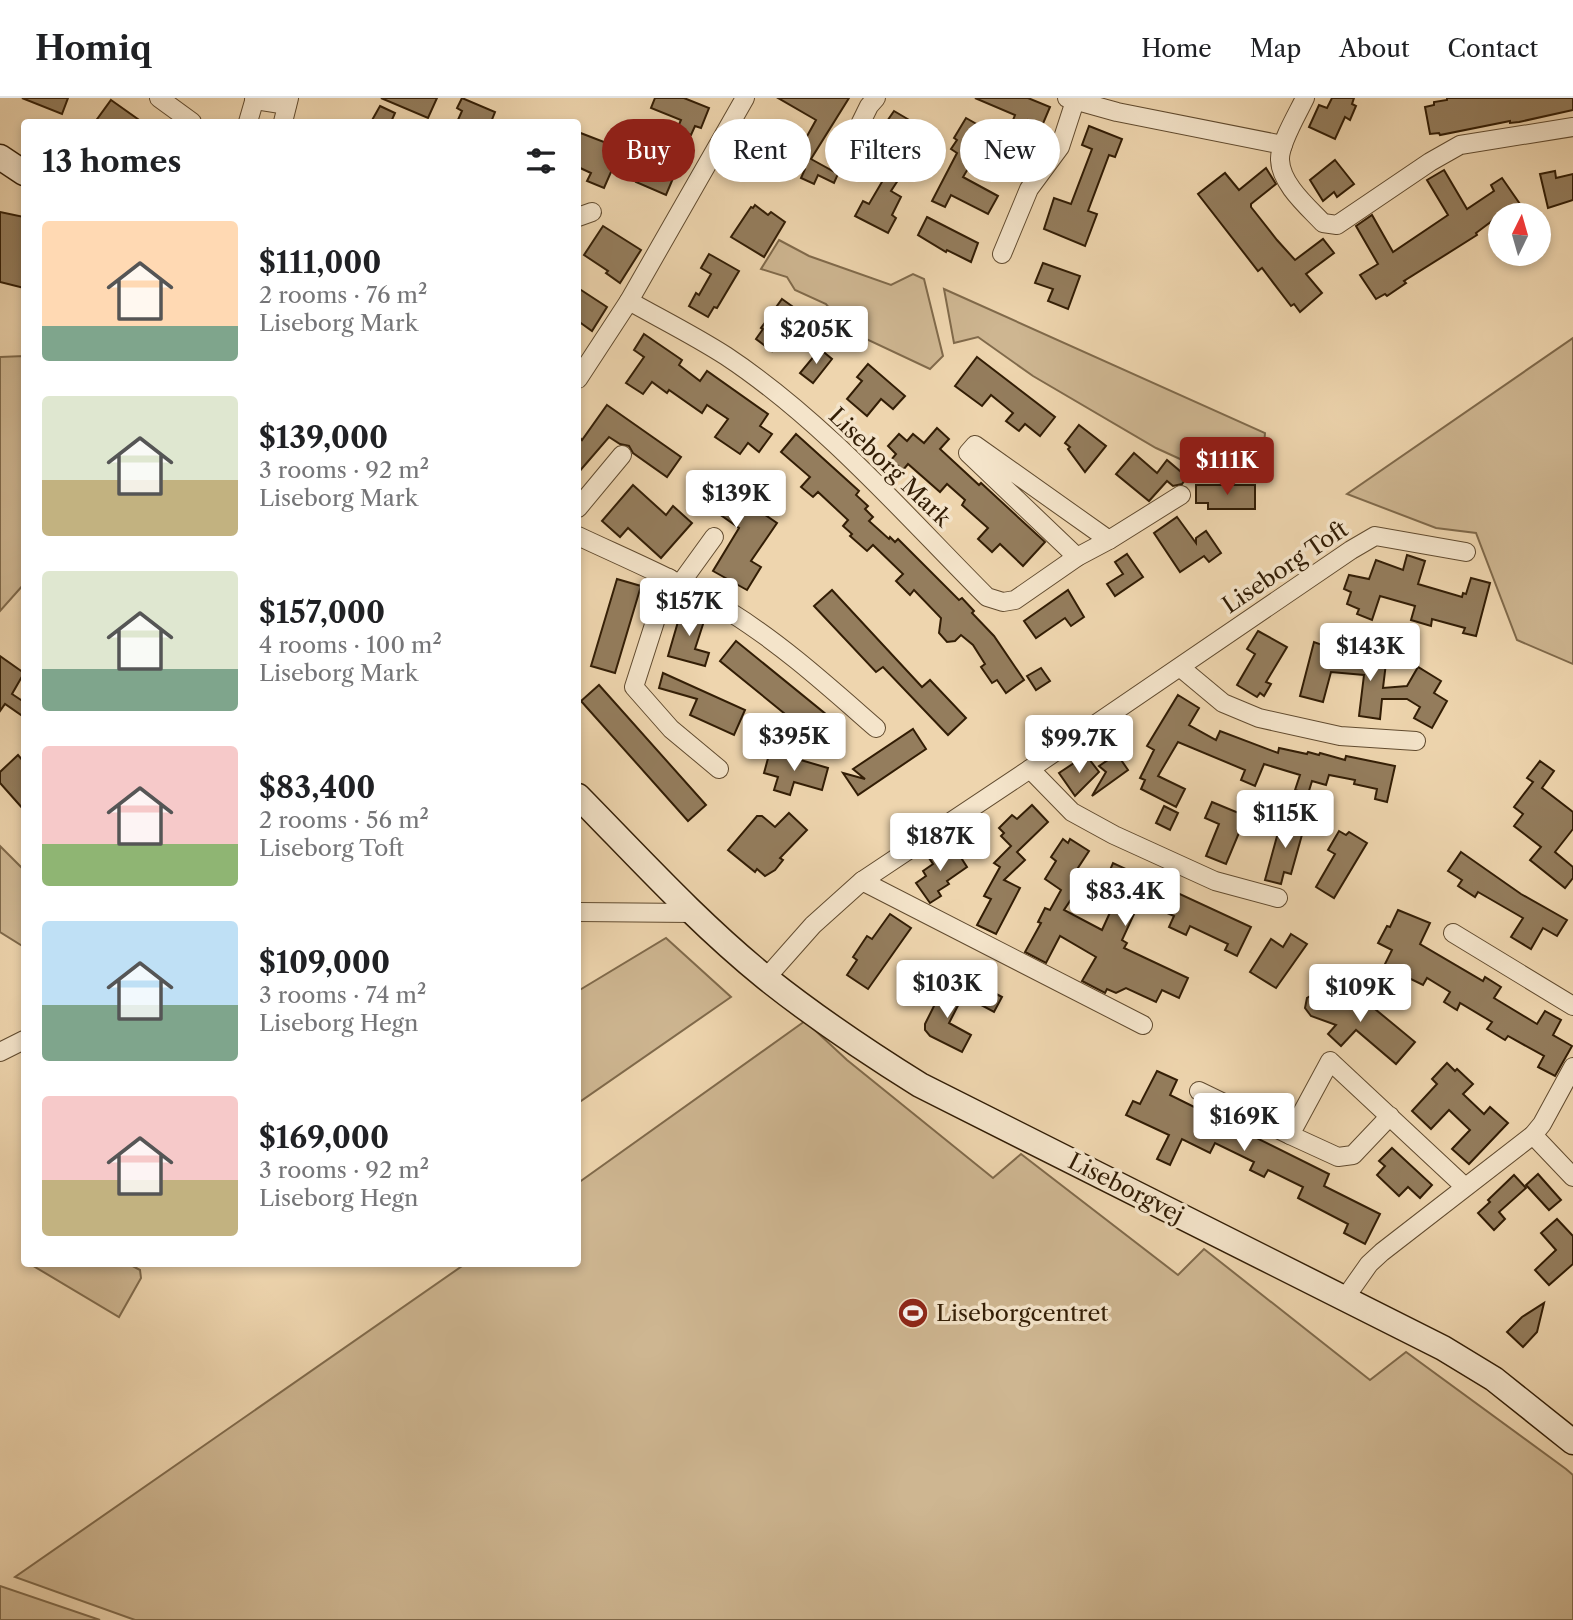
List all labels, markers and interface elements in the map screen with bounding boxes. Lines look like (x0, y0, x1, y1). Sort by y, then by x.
text: Homiq (35, 28, 152, 69)
text: Home (1141, 34, 1212, 63)
text: Map (1250, 34, 1301, 63)
text: About (1339, 34, 1410, 63)
text: Contact (1448, 34, 1538, 63)
chip: Buy (602, 119, 695, 182)
chip: Rent (709, 119, 811, 182)
chip: Filters (825, 119, 946, 182)
chip: New (960, 119, 1060, 182)
icon: filters (522, 142, 560, 180)
text: 13 homes (42, 143, 181, 180)
north arrow (1488, 203, 1550, 266)
map controls (1488, 203, 1551, 266)
text: $111,000 (259, 244, 381, 281)
icon: home (98, 249, 182, 333)
text: 2 rooms · 76 m² (259, 281, 427, 309)
pin: $205K (767, 306, 865, 366)
text: Liseborg Mark (259, 309, 418, 337)
text: $205K (780, 315, 852, 343)
street label: Liseborg Mark (823, 402, 958, 533)
text: $139,000 (259, 419, 388, 456)
icon: home (98, 424, 182, 508)
pin: $111K (1178, 438, 1276, 497)
text: $111K (1196, 446, 1258, 474)
text: 3 rooms · 92 m² (259, 456, 429, 484)
pin: $139K (687, 470, 785, 530)
text: $139K (702, 479, 770, 507)
text: Liseborg Mark (259, 484, 418, 512)
street label: Liseborg Toft (1217, 515, 1353, 619)
pin: $157K (640, 578, 738, 638)
text: $157K (656, 587, 722, 615)
text: $157,000 (259, 594, 385, 631)
icon: home (98, 599, 182, 683)
pin: $143K (1321, 624, 1419, 683)
text: 4 rooms · 100 m² (259, 631, 442, 659)
text: $143K (1336, 632, 1404, 660)
text: Liseborg Mark (259, 659, 418, 687)
pin: $395K (745, 714, 843, 773)
pin: $99.7K (1022, 716, 1136, 775)
text: $395K (759, 722, 829, 750)
text: $99.7K (1041, 724, 1117, 752)
text: $83,400 (259, 769, 375, 806)
icon: home (98, 774, 182, 858)
pin: $115K (1236, 790, 1334, 850)
text: $115K (1253, 799, 1317, 827)
text: 2 rooms · 56 m² (259, 806, 429, 834)
pin: $187K (891, 814, 989, 873)
text: $187K (906, 822, 974, 850)
text: Liseborg Toft (259, 834, 404, 862)
pin: $83.4K (1068, 868, 1182, 928)
text: $83.4K (1086, 877, 1164, 905)
text: $109,000 (259, 944, 390, 981)
icon: home (98, 949, 182, 1033)
pin: $103K (898, 960, 996, 1020)
pin: $109K (1311, 964, 1409, 1024)
text: $103K (912, 969, 982, 997)
text: $109K (1325, 973, 1395, 1001)
text: 3 rooms · 74 m² (259, 981, 426, 1009)
text: Liseborg Hegn (259, 1009, 418, 1037)
pin: $169K (1195, 1094, 1293, 1153)
text: $169K (1209, 1102, 1279, 1130)
text: $169,000 (259, 1119, 389, 1156)
icon: home (98, 1124, 182, 1208)
street label: Liseborgvej (1064, 1147, 1188, 1229)
text: 3 rooms · 92 m² (259, 1156, 429, 1184)
text: Liseborg Hegn (259, 1184, 418, 1212)
sports icon: Liseborgcentret (896, 1296, 930, 1330)
place label: Liseborgcentret (936, 1299, 1108, 1327)

